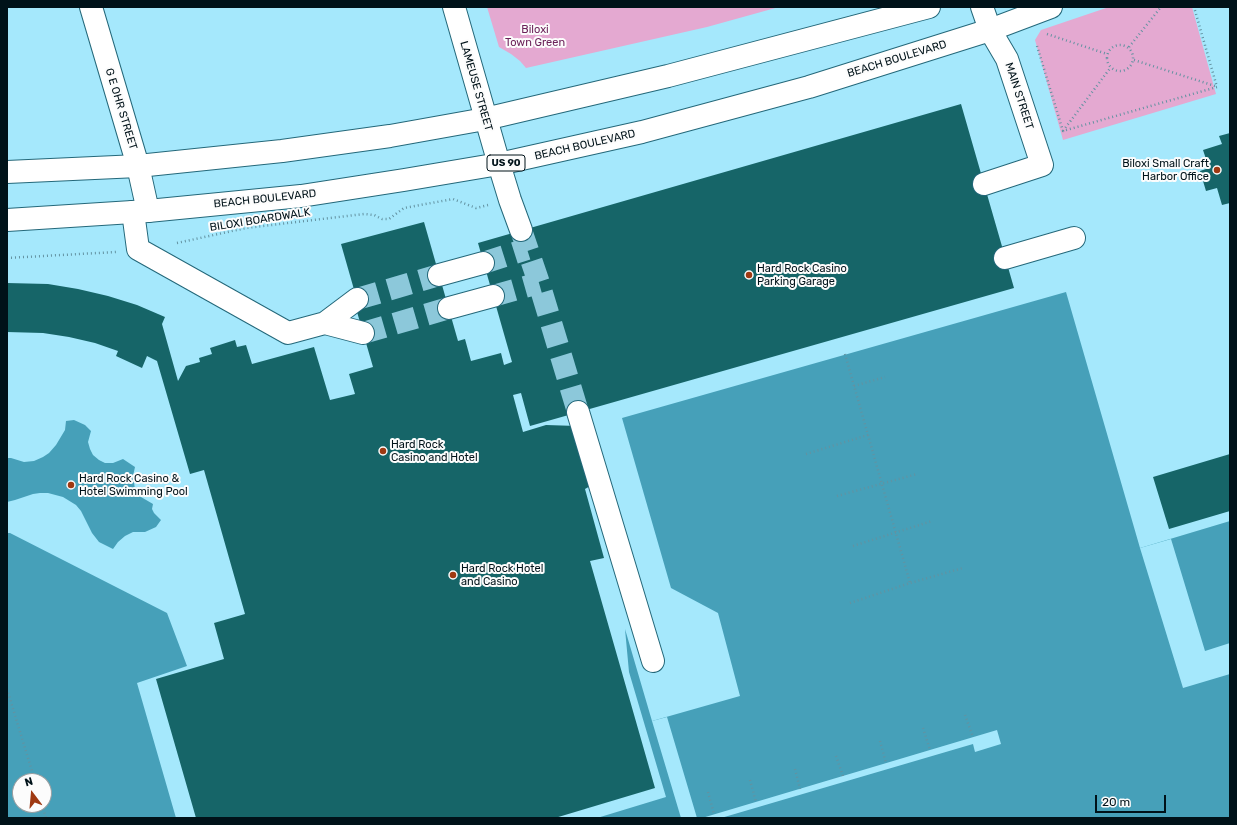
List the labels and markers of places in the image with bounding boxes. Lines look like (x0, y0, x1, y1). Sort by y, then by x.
place label: Biloxi Small Craft Harbor Office (1122, 157, 1209, 183)
marker: Biloxi Small Craft Harbor Office (1212, 165, 1222, 175)
place label: Hard Rock Casino Parking Garage (757, 262, 847, 288)
marker: Hard Rock Casino Parking Garage (744, 270, 754, 280)
place label: Hard Rock Casino and Hotel (391, 438, 478, 464)
marker: Hard Rock Casino and Hotel (378, 446, 388, 456)
place label: Hard Rock Casino & Hotel Swimming Pool (79, 472, 188, 498)
marker: Hard Rock Casino & Hotel Swimming Pool (66, 480, 76, 490)
place label: Hard Rock Hotel and Casino (461, 562, 543, 588)
marker: Hard Rock Hotel and Casino (448, 570, 458, 580)

